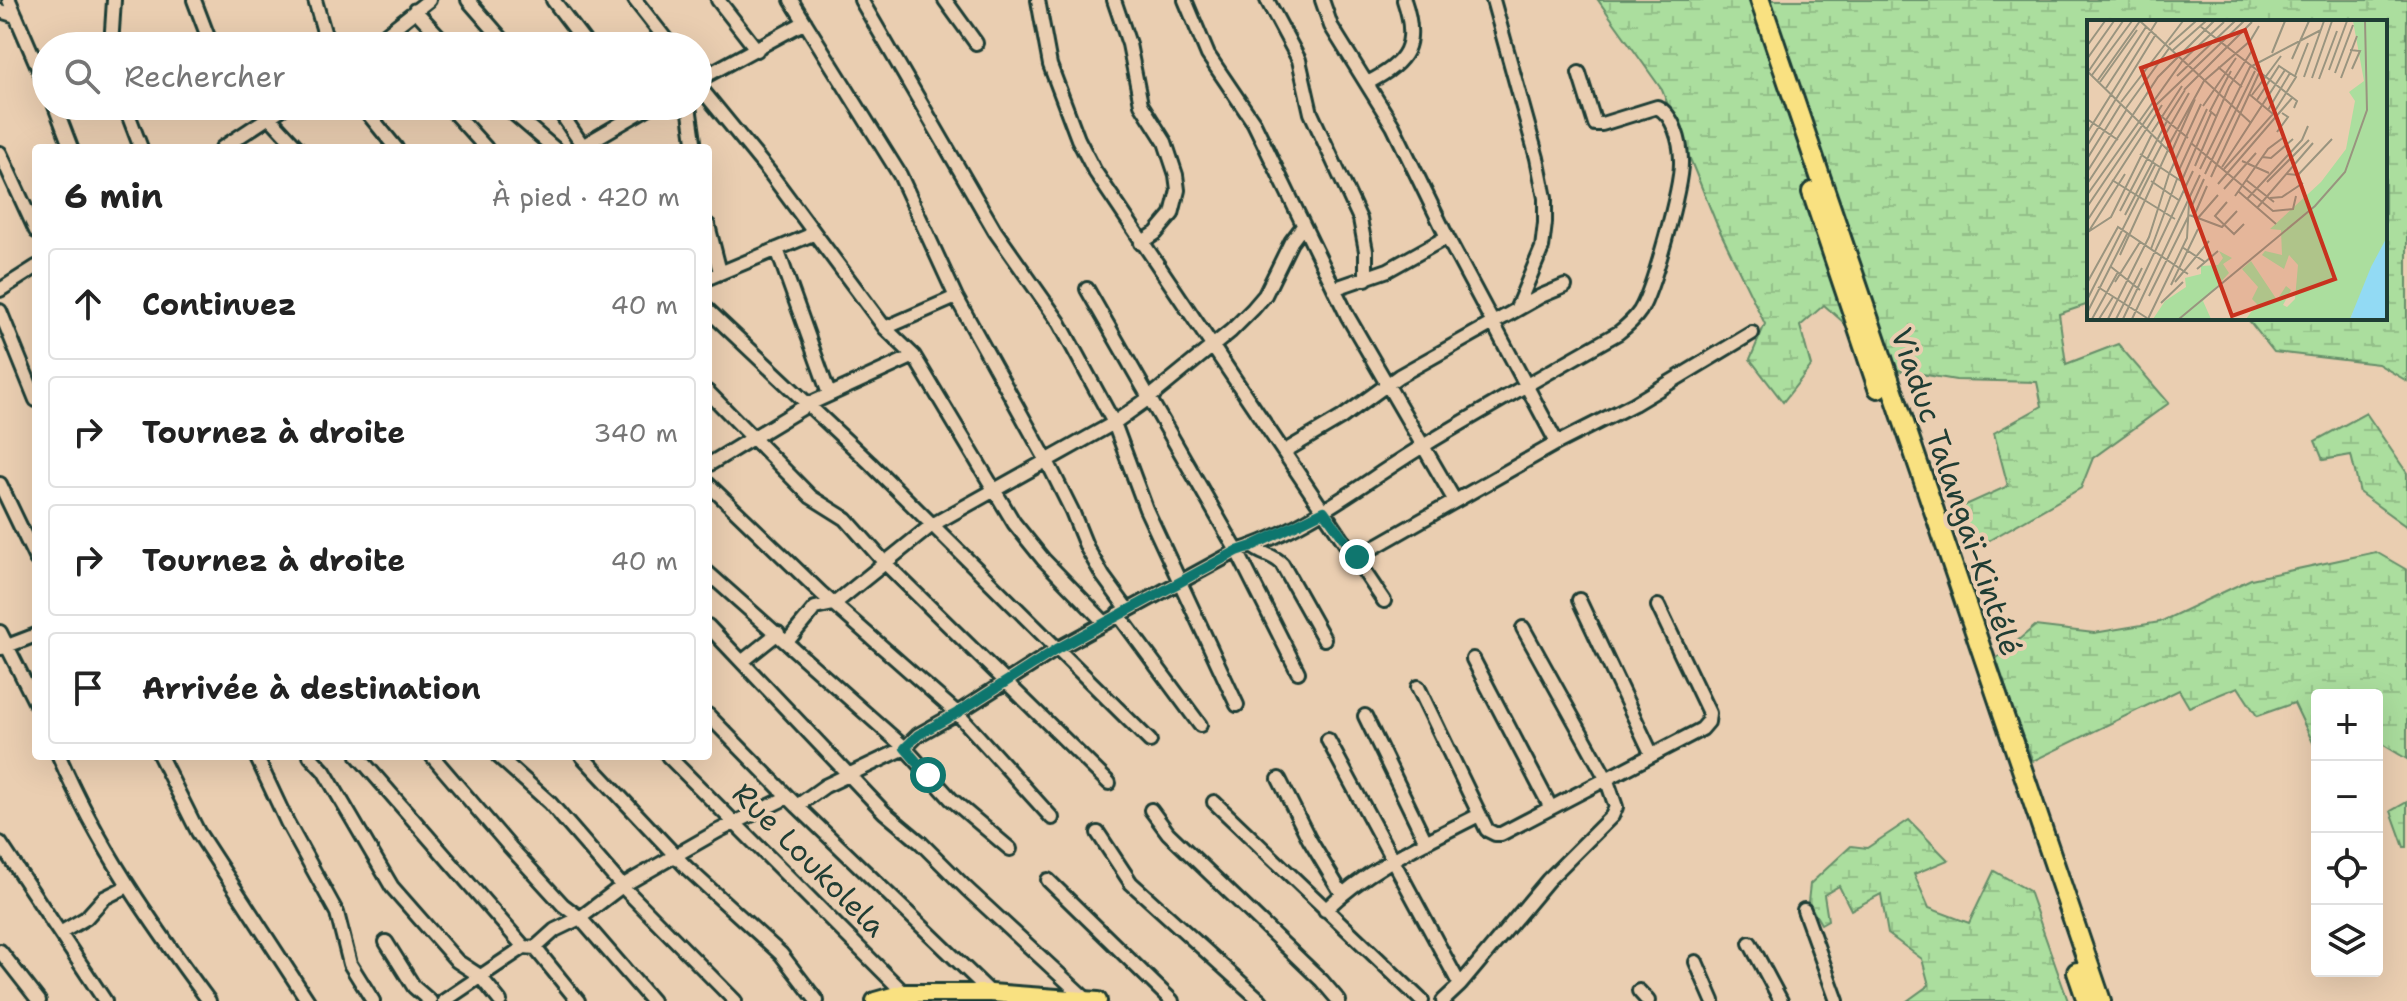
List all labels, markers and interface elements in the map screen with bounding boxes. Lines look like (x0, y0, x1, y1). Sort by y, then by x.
inset map (2087, 20, 2387, 320)
search box (32, 32, 712, 120)
icon: search (60, 54, 104, 98)
text: Rechercher (124, 56, 286, 97)
text: 6 min (64, 173, 163, 219)
text: À pied · 420 m (492, 179, 680, 214)
icon: ahead (66, 282, 110, 326)
text: Continuez (142, 284, 297, 325)
text: 40 m (611, 287, 678, 322)
street label: Viaduc Talangaï-Kintélé (1881, 323, 2032, 661)
icon: right (66, 410, 110, 454)
text: Tournez à droite (142, 412, 405, 453)
text: 340 m (593, 415, 678, 450)
icon: right (66, 538, 110, 582)
route end (1339, 539, 1375, 575)
text: Tournez à droite (142, 540, 405, 581)
text: 40 m (611, 543, 678, 578)
icon: arrive (66, 666, 110, 710)
text: Arrivée à destination (142, 668, 481, 709)
map controls (2311, 689, 2383, 977)
button: + (2311, 689, 2383, 761)
route start (910, 757, 946, 793)
button: − (2311, 761, 2383, 833)
street label: Rue Loukolela (723, 774, 896, 946)
button: locate (2311, 833, 2383, 905)
button: layers (2311, 905, 2383, 977)

